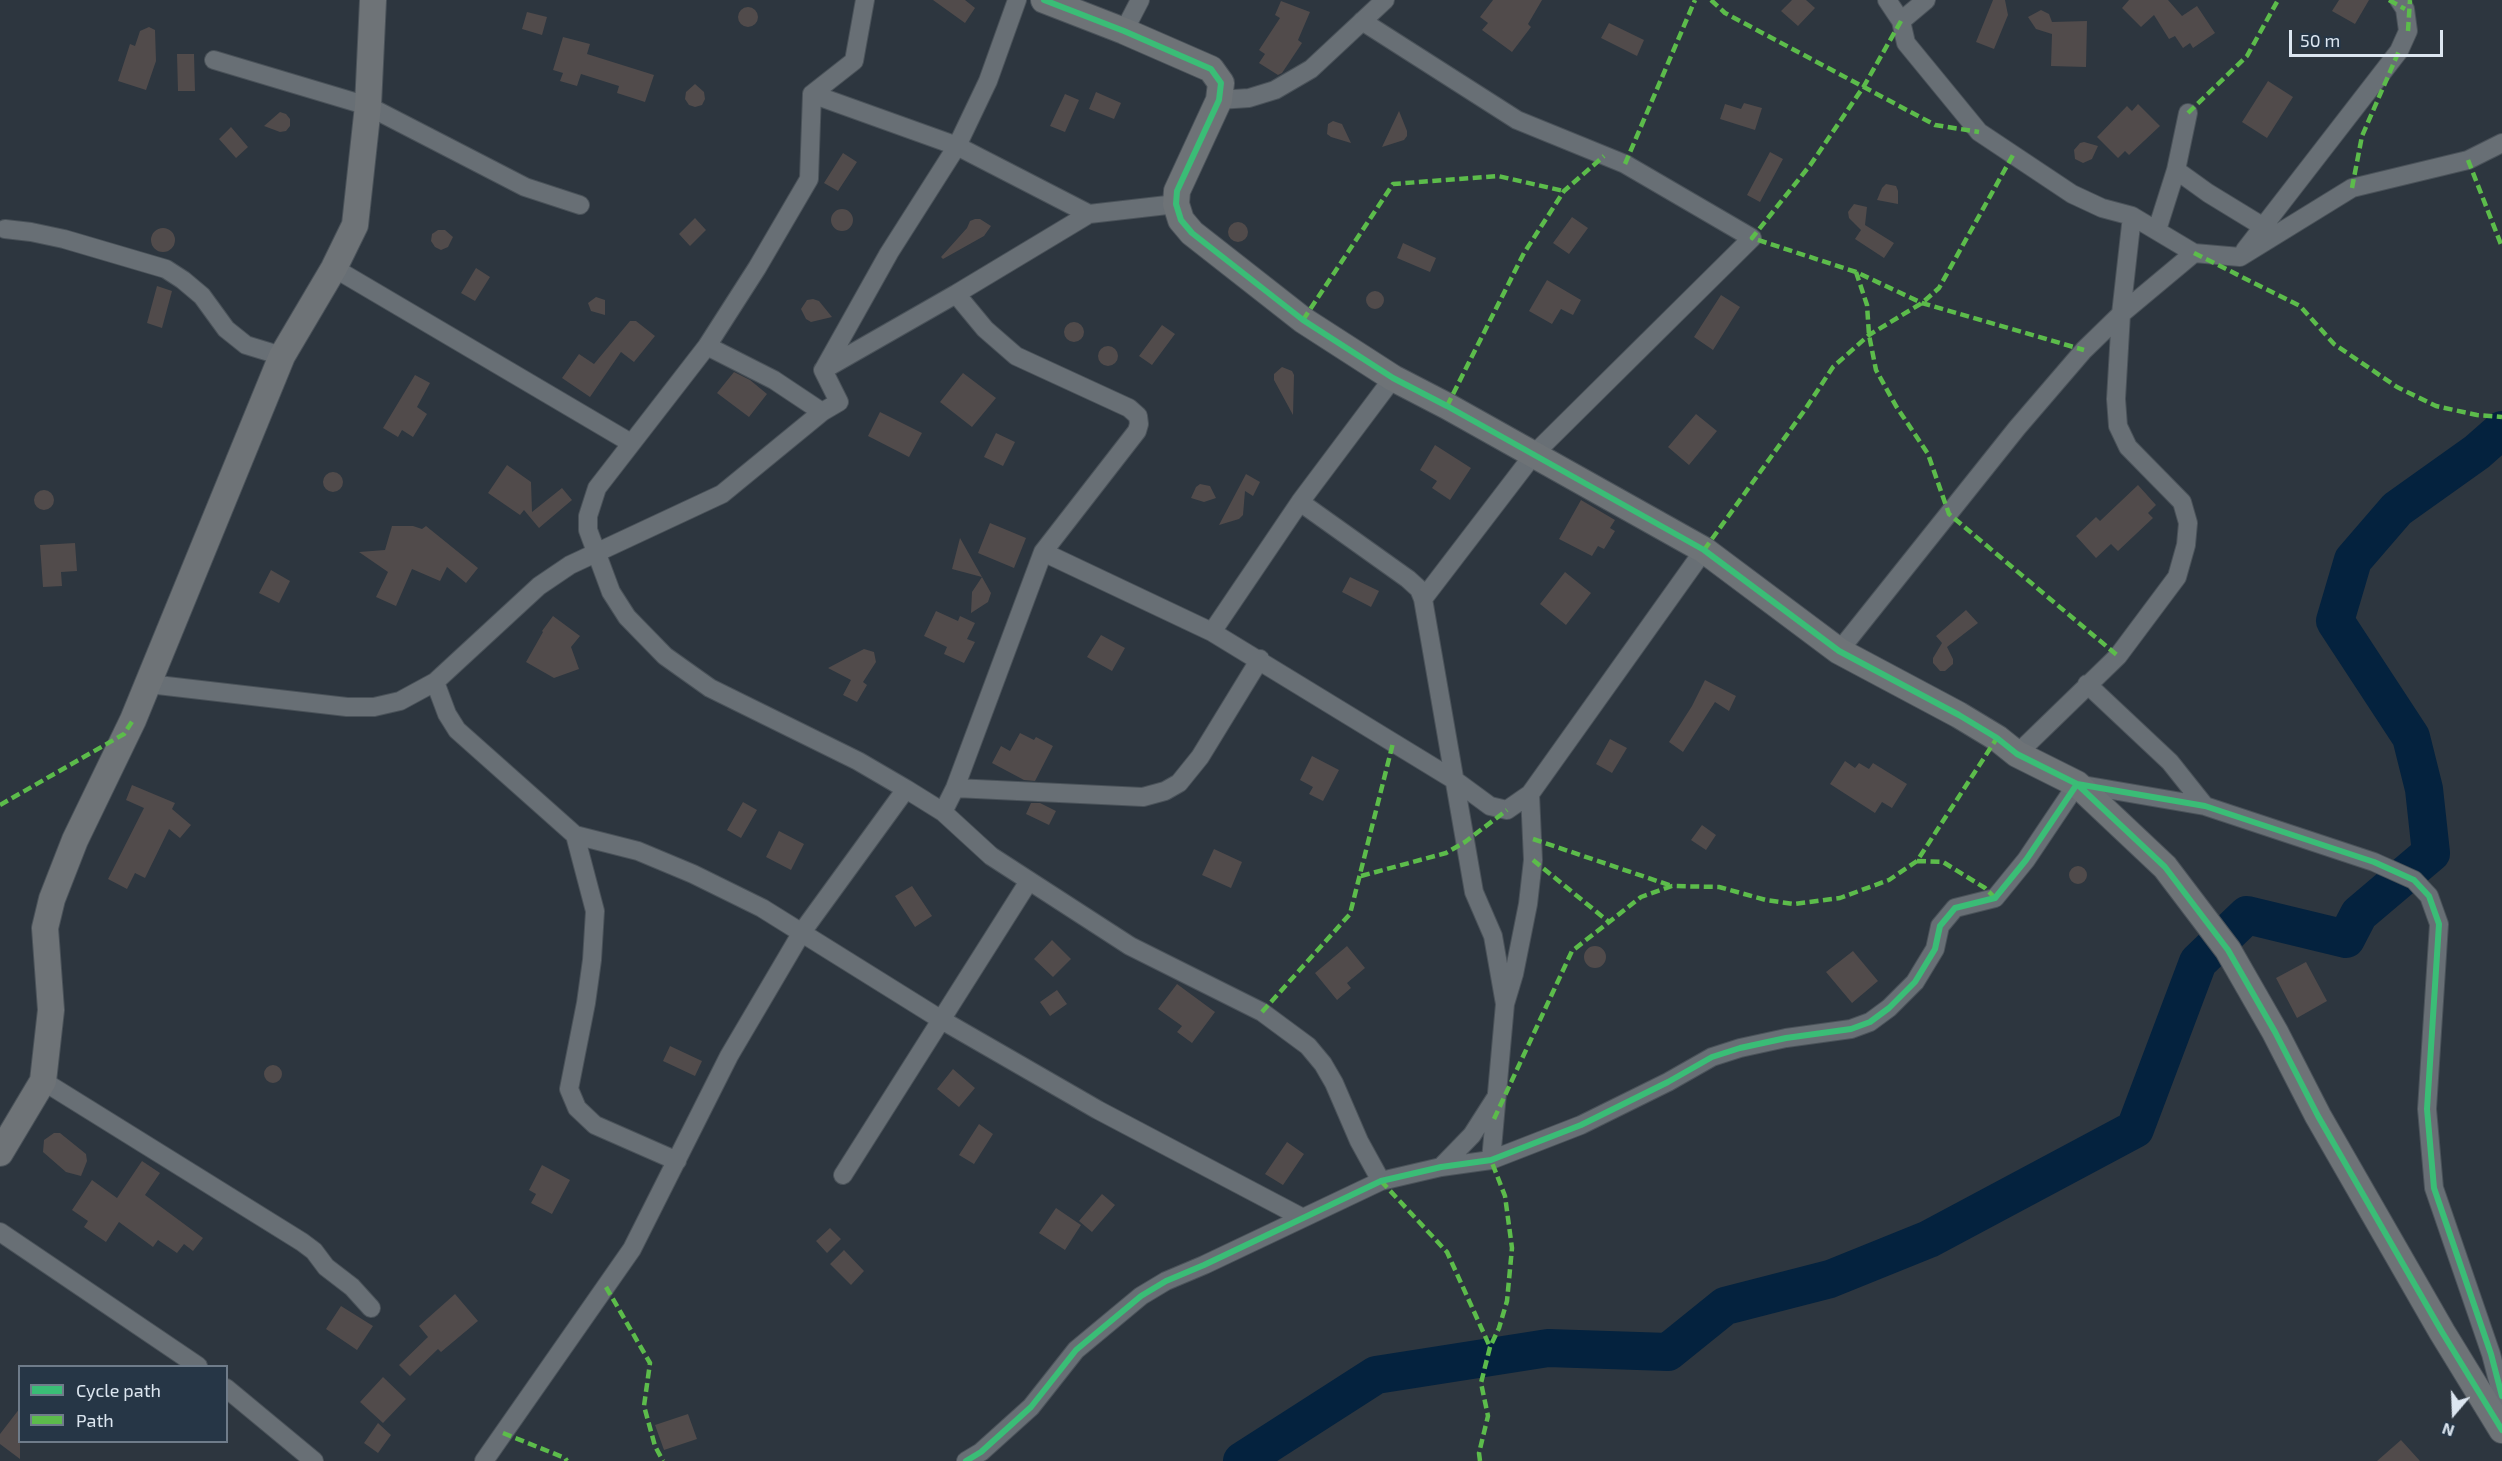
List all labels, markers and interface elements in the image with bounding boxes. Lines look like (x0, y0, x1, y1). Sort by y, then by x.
scale bar (2292, 18, 2446, 56)
text: 50 m (2300, 29, 2340, 51)
legend (18, 1365, 228, 1443)
text: Cycle path (76, 1379, 161, 1401)
north arrow (2424, 1383, 2484, 1443)
text: Path (76, 1409, 114, 1431)
text: N (2439, 1420, 2457, 1441)

